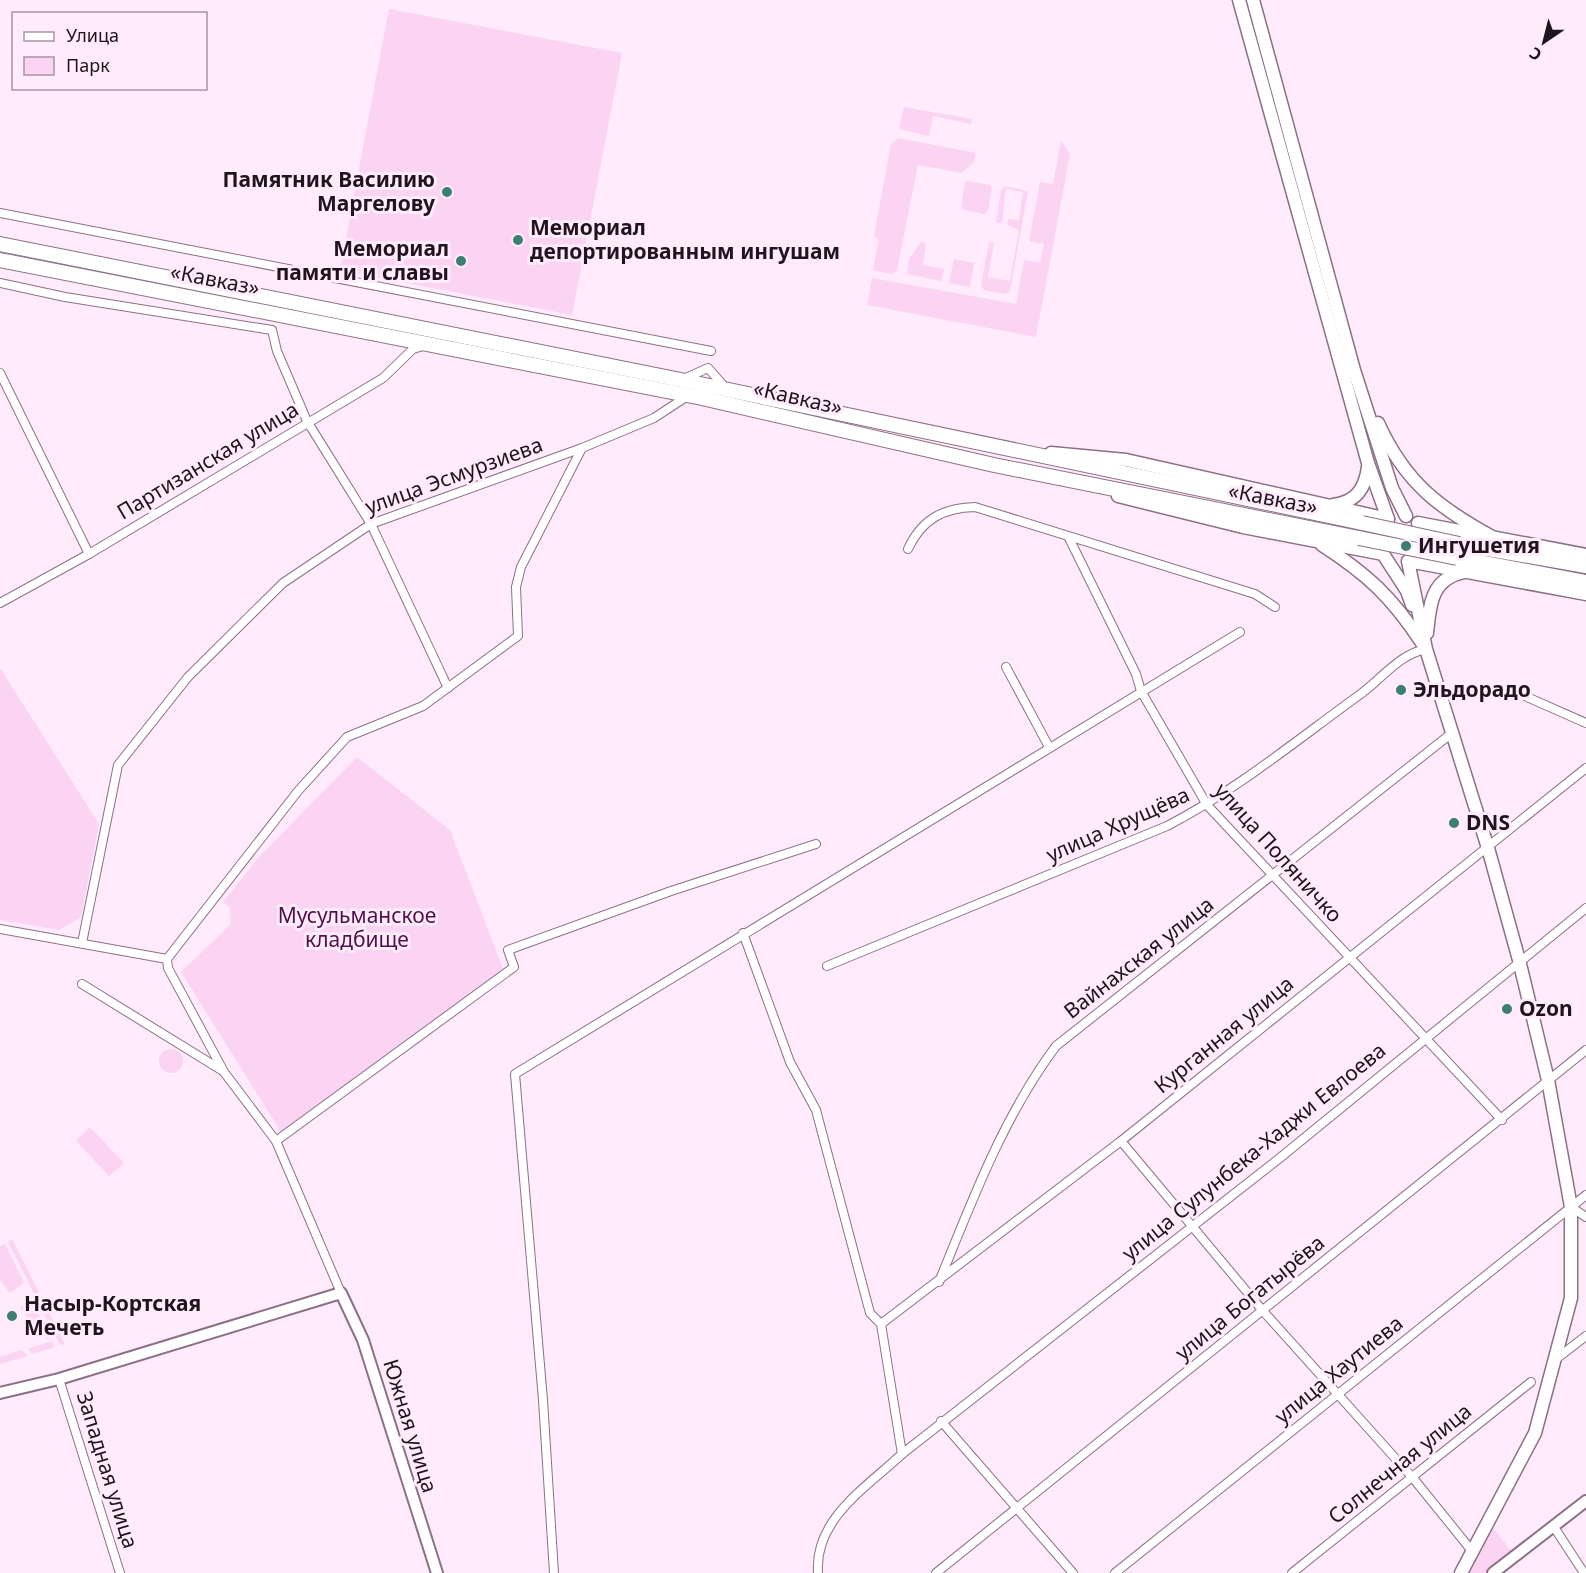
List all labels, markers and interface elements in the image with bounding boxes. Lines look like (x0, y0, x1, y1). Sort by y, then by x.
legend (12, 12, 207, 90)
north arrow (1514, 12, 1574, 72)
text: Улица (66, 23, 119, 47)
text: С (1525, 42, 1546, 66)
text: Парк (66, 53, 110, 77)
place label: Памятник Василию Маргелову (223, 165, 435, 217)
marker: Памятник Василию Маргелову (440, 185, 454, 199)
place label: Мемориал депортированным ингушам (530, 213, 840, 265)
marker: Мемориал депортированным ингушам (511, 233, 525, 247)
place label: Мемориал памяти и славы (276, 234, 449, 286)
marker: Мемориал памяти и славы (454, 254, 468, 268)
street label: «Кавказ» (168, 257, 262, 301)
street label: «Кавказ» (751, 373, 845, 421)
street label: Партизанская улица (112, 395, 303, 525)
street label: улица Эсмурзиева (361, 430, 546, 520)
street label: «Кавказ» (1226, 476, 1320, 520)
place label: Ингушетия (1418, 531, 1540, 559)
marker: Ингушетия (1399, 539, 1413, 553)
place label: Эльдорадо (1413, 675, 1531, 703)
marker: Эльдорадо (1394, 683, 1408, 697)
street label: улица Поляничко (1209, 777, 1349, 928)
street label: улица Хрущёва (1042, 780, 1194, 868)
place label: DNS (1466, 808, 1510, 836)
marker: DNS (1447, 816, 1461, 830)
street label: Вайнахская улица (1058, 890, 1219, 1024)
park label: Мусульманское кладбище (278, 901, 436, 953)
street label: Курганная улица (1148, 969, 1299, 1099)
place label: Ozon (1519, 994, 1573, 1022)
marker: Ozon (1500, 1002, 1514, 1016)
street label: улица Сулунбека-Хаджи Евлоева (1116, 1036, 1391, 1266)
street label: улица Богатырёва (1169, 1228, 1330, 1366)
place label: Насыр-Кортская Мечеть (24, 1289, 201, 1341)
marker: Насыр-Кортская Мечеть (5, 1309, 19, 1323)
street label: улица Хаутиева (1268, 1309, 1408, 1430)
street label: Южная улица (377, 1355, 445, 1496)
street label: Западная улица (71, 1388, 145, 1552)
street label: Солнечная улица (1322, 1397, 1477, 1530)

